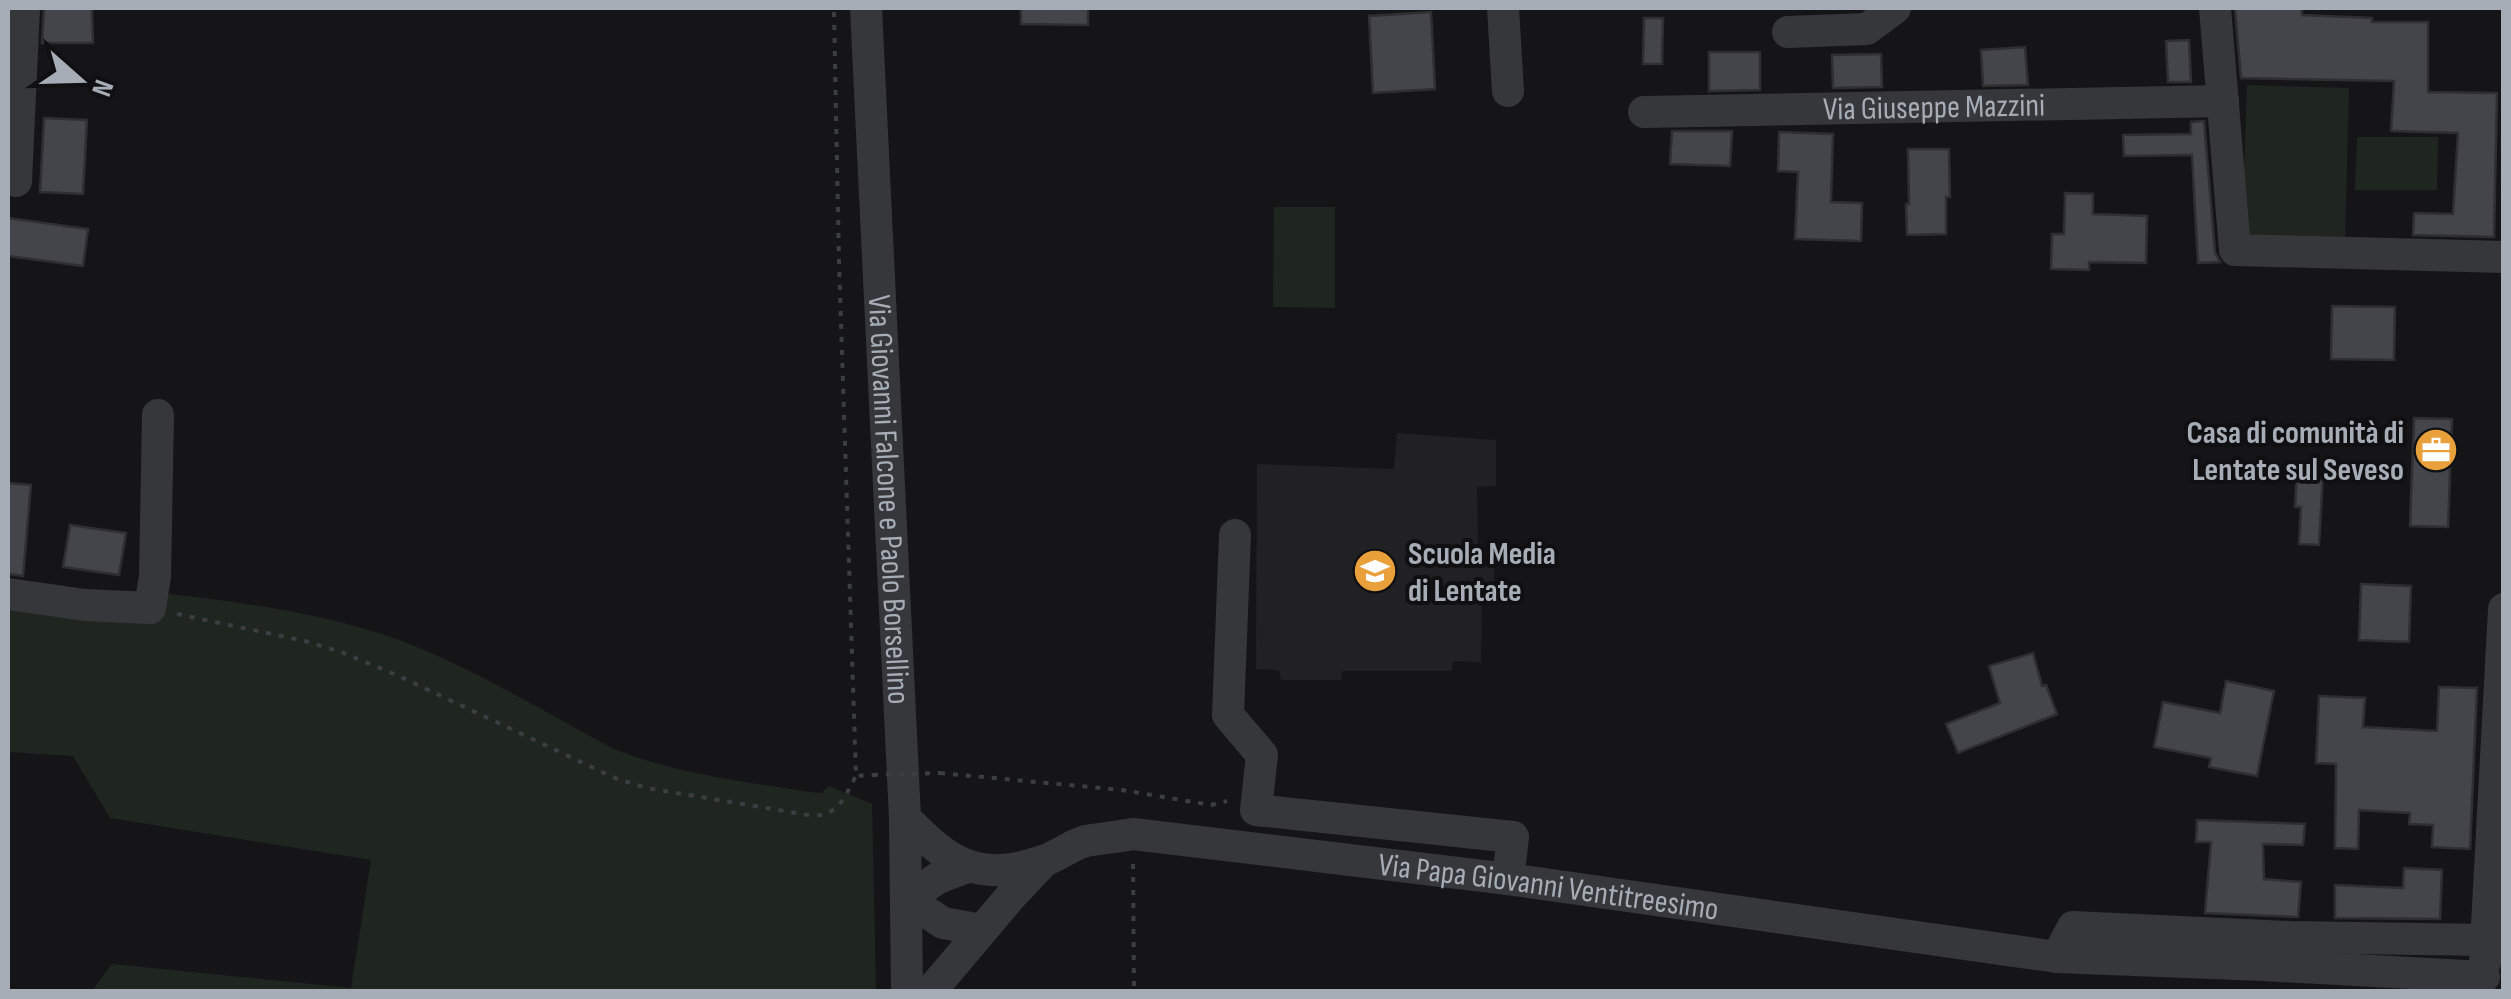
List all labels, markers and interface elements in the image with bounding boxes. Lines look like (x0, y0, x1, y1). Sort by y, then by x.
north arrow (30, 30, 130, 130)
text: N (84, 75, 120, 101)
street label: Via Giuseppe Mazzini (1823, 86, 2045, 130)
street label: Via Giovanni Falcone e Paolo Borsellino (859, 294, 918, 705)
place label: Casa di comunità di Lentate sul Seveso (2187, 414, 2404, 490)
office icon: Casa di comunità di Lentate sul Seveso (2413, 427, 2459, 473)
place label: Scuola Media di Lentate (1408, 535, 1556, 611)
school or university icon: Scuola Media di Lentate (1352, 548, 1398, 594)
street label: Via Papa Giovanni Ventitreesimo (1376, 846, 1721, 930)

